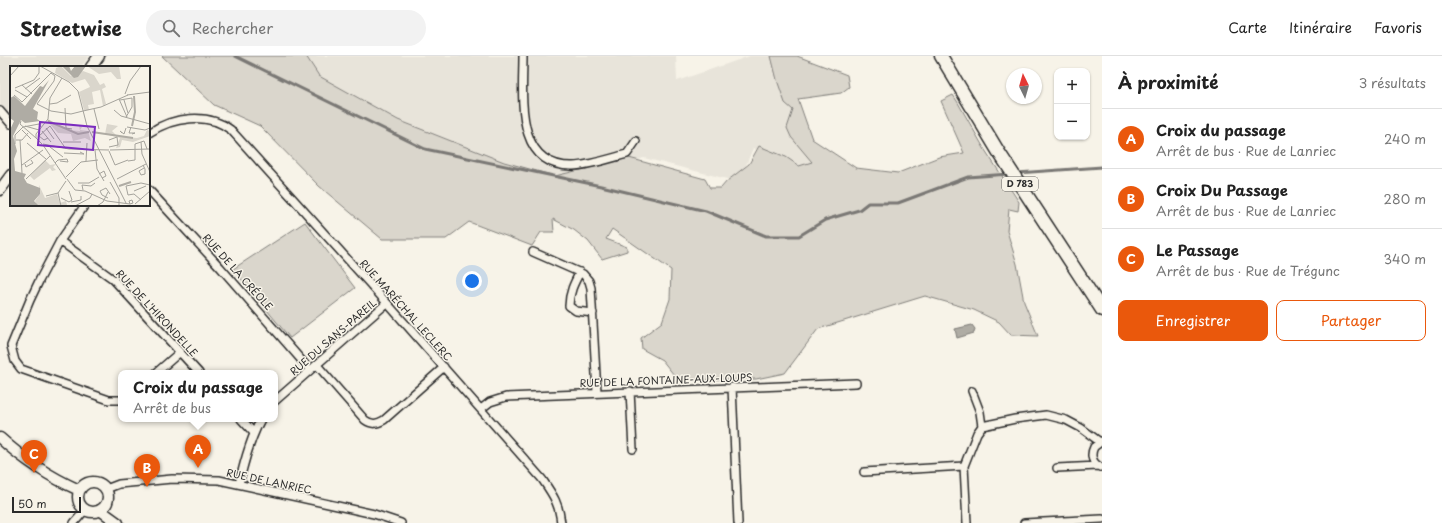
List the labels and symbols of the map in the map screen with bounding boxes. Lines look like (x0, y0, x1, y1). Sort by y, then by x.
inset map (10, 66, 150, 206)
north arrow (1006, 68, 1042, 104)
road number: D 783 (1002, 177, 1038, 191)
street label: RUE DE LA CRÉOLE (200, 230, 277, 313)
street label: RUE MARÉCHAL LECLERC (357, 256, 456, 364)
street label: RUE DE L'HIRONDELLE (113, 266, 202, 359)
your location (462, 271, 482, 291)
street label: RUE DU SANS-PAREIL (286, 295, 379, 378)
street label: RUE DE LA FONTAINE-AUX-LOUPS (579, 369, 753, 390)
pin: A (185, 435, 211, 468)
pin: C (21, 440, 47, 473)
pin: B (134, 454, 160, 487)
street label: RUE DE LANRIEC (225, 464, 313, 497)
scale bar (12, 495, 81, 514)

